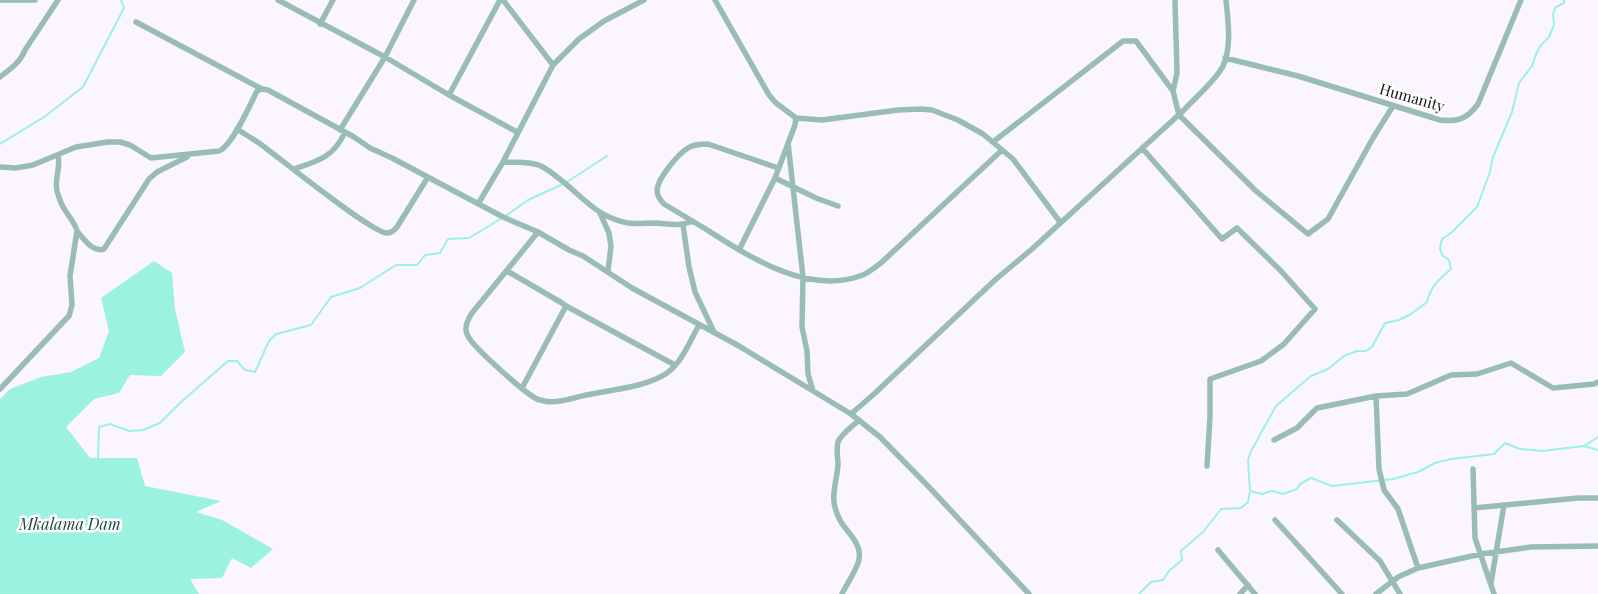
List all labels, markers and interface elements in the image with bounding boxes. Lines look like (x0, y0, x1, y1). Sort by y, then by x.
street label: Humanity (1377, 78, 1448, 116)
water label: Mkalama Dam (18, 513, 121, 534)

